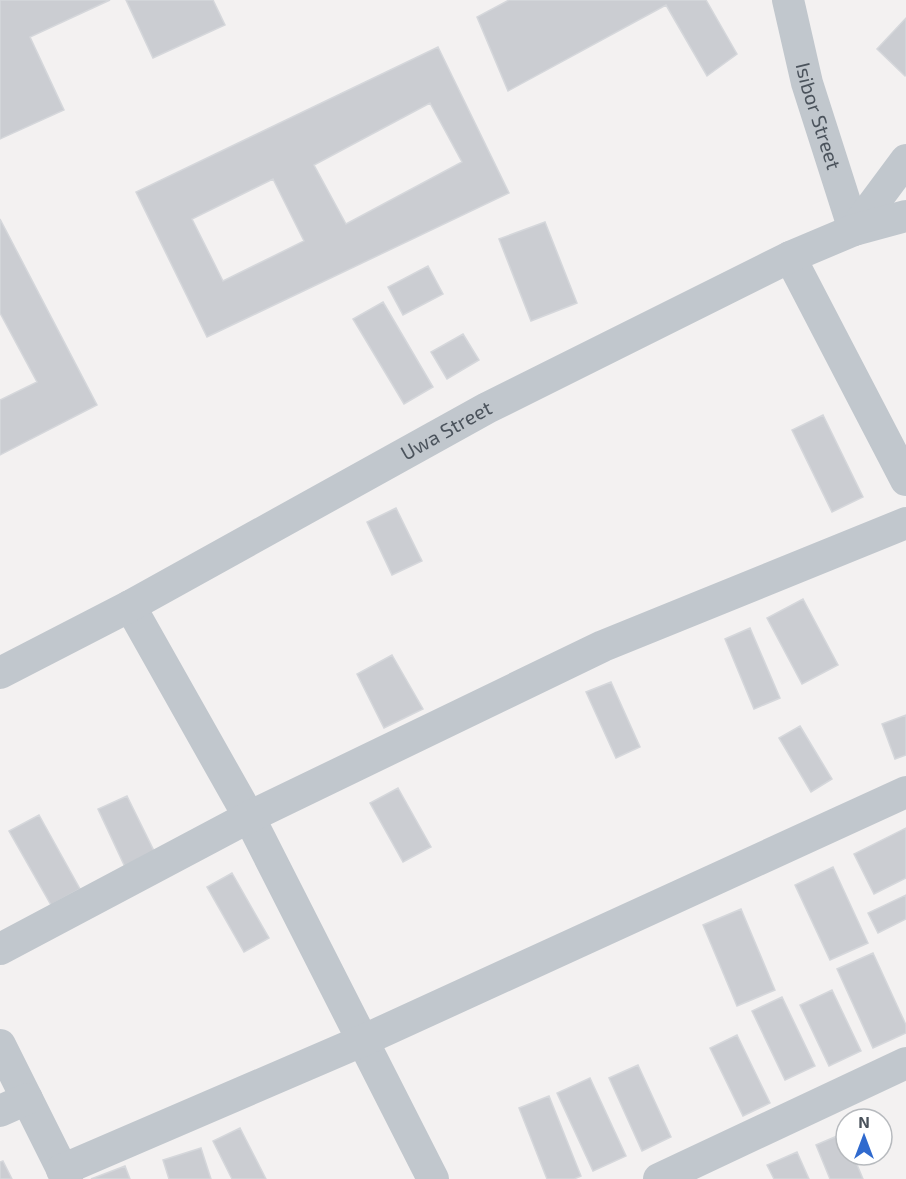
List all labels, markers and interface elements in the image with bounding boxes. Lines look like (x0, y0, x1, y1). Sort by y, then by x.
street label: Isibor Street (792, 60, 847, 173)
street label: Uwa Street (396, 394, 496, 465)
north arrow (834, 1107, 894, 1167)
text: N (858, 1112, 870, 1131)

